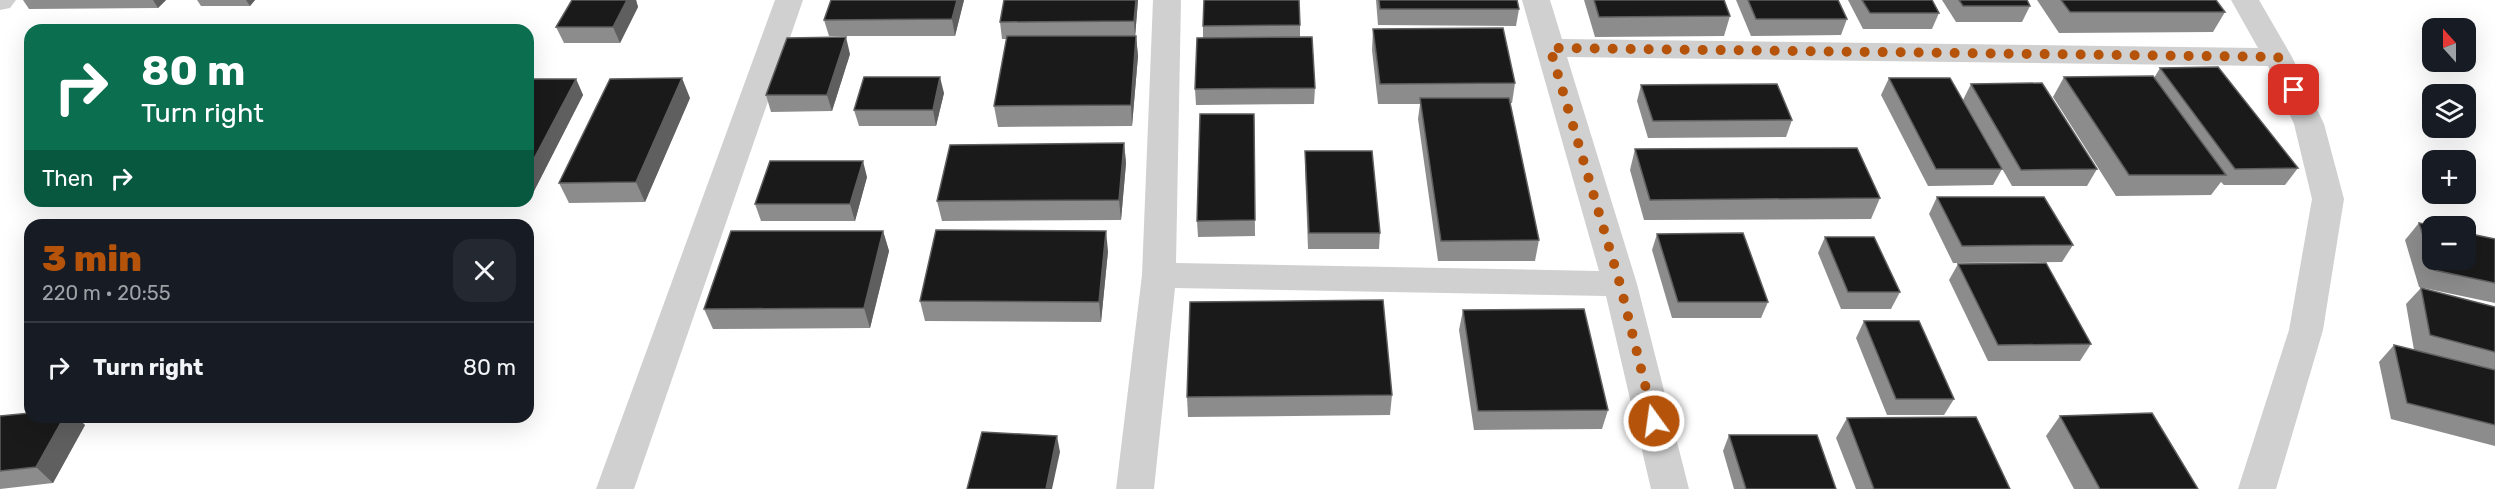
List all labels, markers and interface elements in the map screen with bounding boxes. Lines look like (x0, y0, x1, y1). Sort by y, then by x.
north arrow (2422, 18, 2476, 72)
map controls (2422, 18, 2476, 270)
text: 80 m (141, 46, 245, 96)
icon: right (42, 48, 120, 126)
pin (2268, 64, 2319, 115)
icon: arrive (2277, 73, 2310, 106)
button: layers (2422, 84, 2476, 138)
text: Turn right (141, 97, 264, 129)
button: + (2422, 150, 2476, 204)
icon: right (105, 162, 138, 195)
text: Then (42, 165, 93, 192)
button: − (2422, 216, 2476, 270)
text: 3 min (42, 237, 142, 280)
button: close (453, 239, 516, 302)
text: 220 m · 20:55 (42, 281, 171, 305)
icon: right (42, 351, 75, 384)
text: Turn right (93, 354, 203, 381)
text: 80 m (463, 354, 516, 381)
position arrow (1622, 389, 1686, 453)

